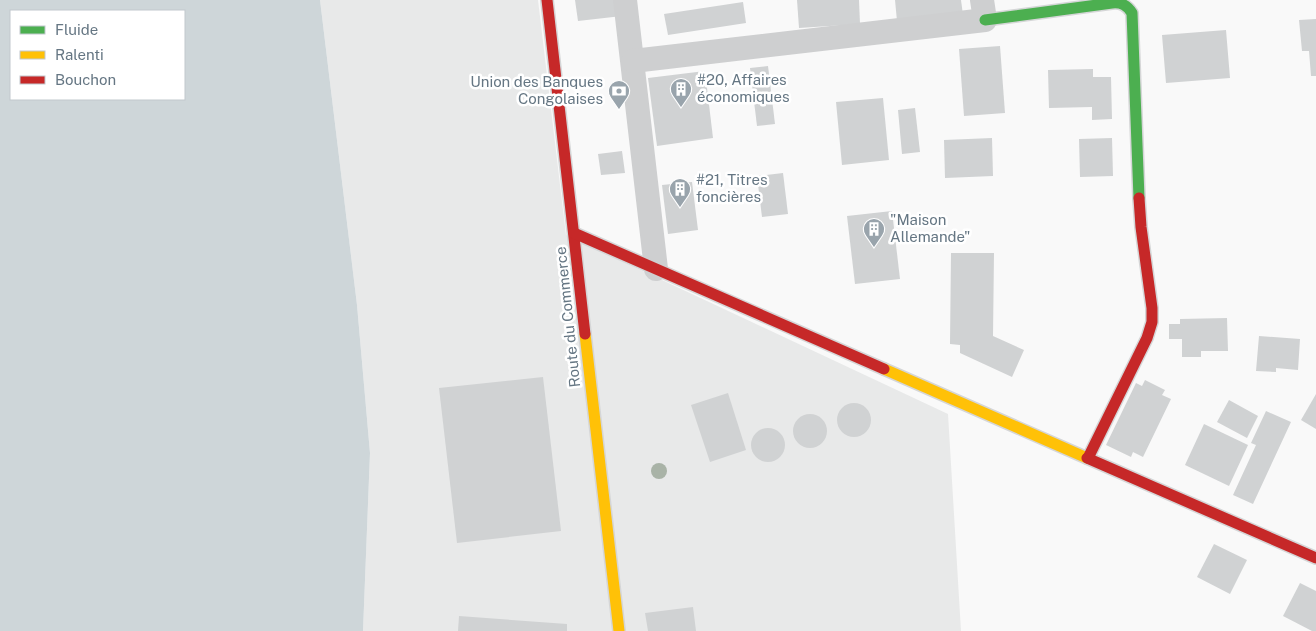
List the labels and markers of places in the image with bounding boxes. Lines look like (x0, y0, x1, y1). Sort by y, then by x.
place label: #20, Affaires économiques (697, 71, 790, 105)
place label: Union des Banques Congolaises (470, 73, 603, 107)
building icon: #20, Affaires économiques (669, 77, 693, 108)
bank icon: Union des Banques Congolaises (607, 79, 631, 110)
place label: #21, Titres foncières (696, 171, 768, 205)
building icon: #21, Titres foncières (668, 177, 692, 208)
place label: "Maison Allemande" (890, 211, 970, 245)
building icon: "Maison Allemande" (862, 217, 886, 248)

